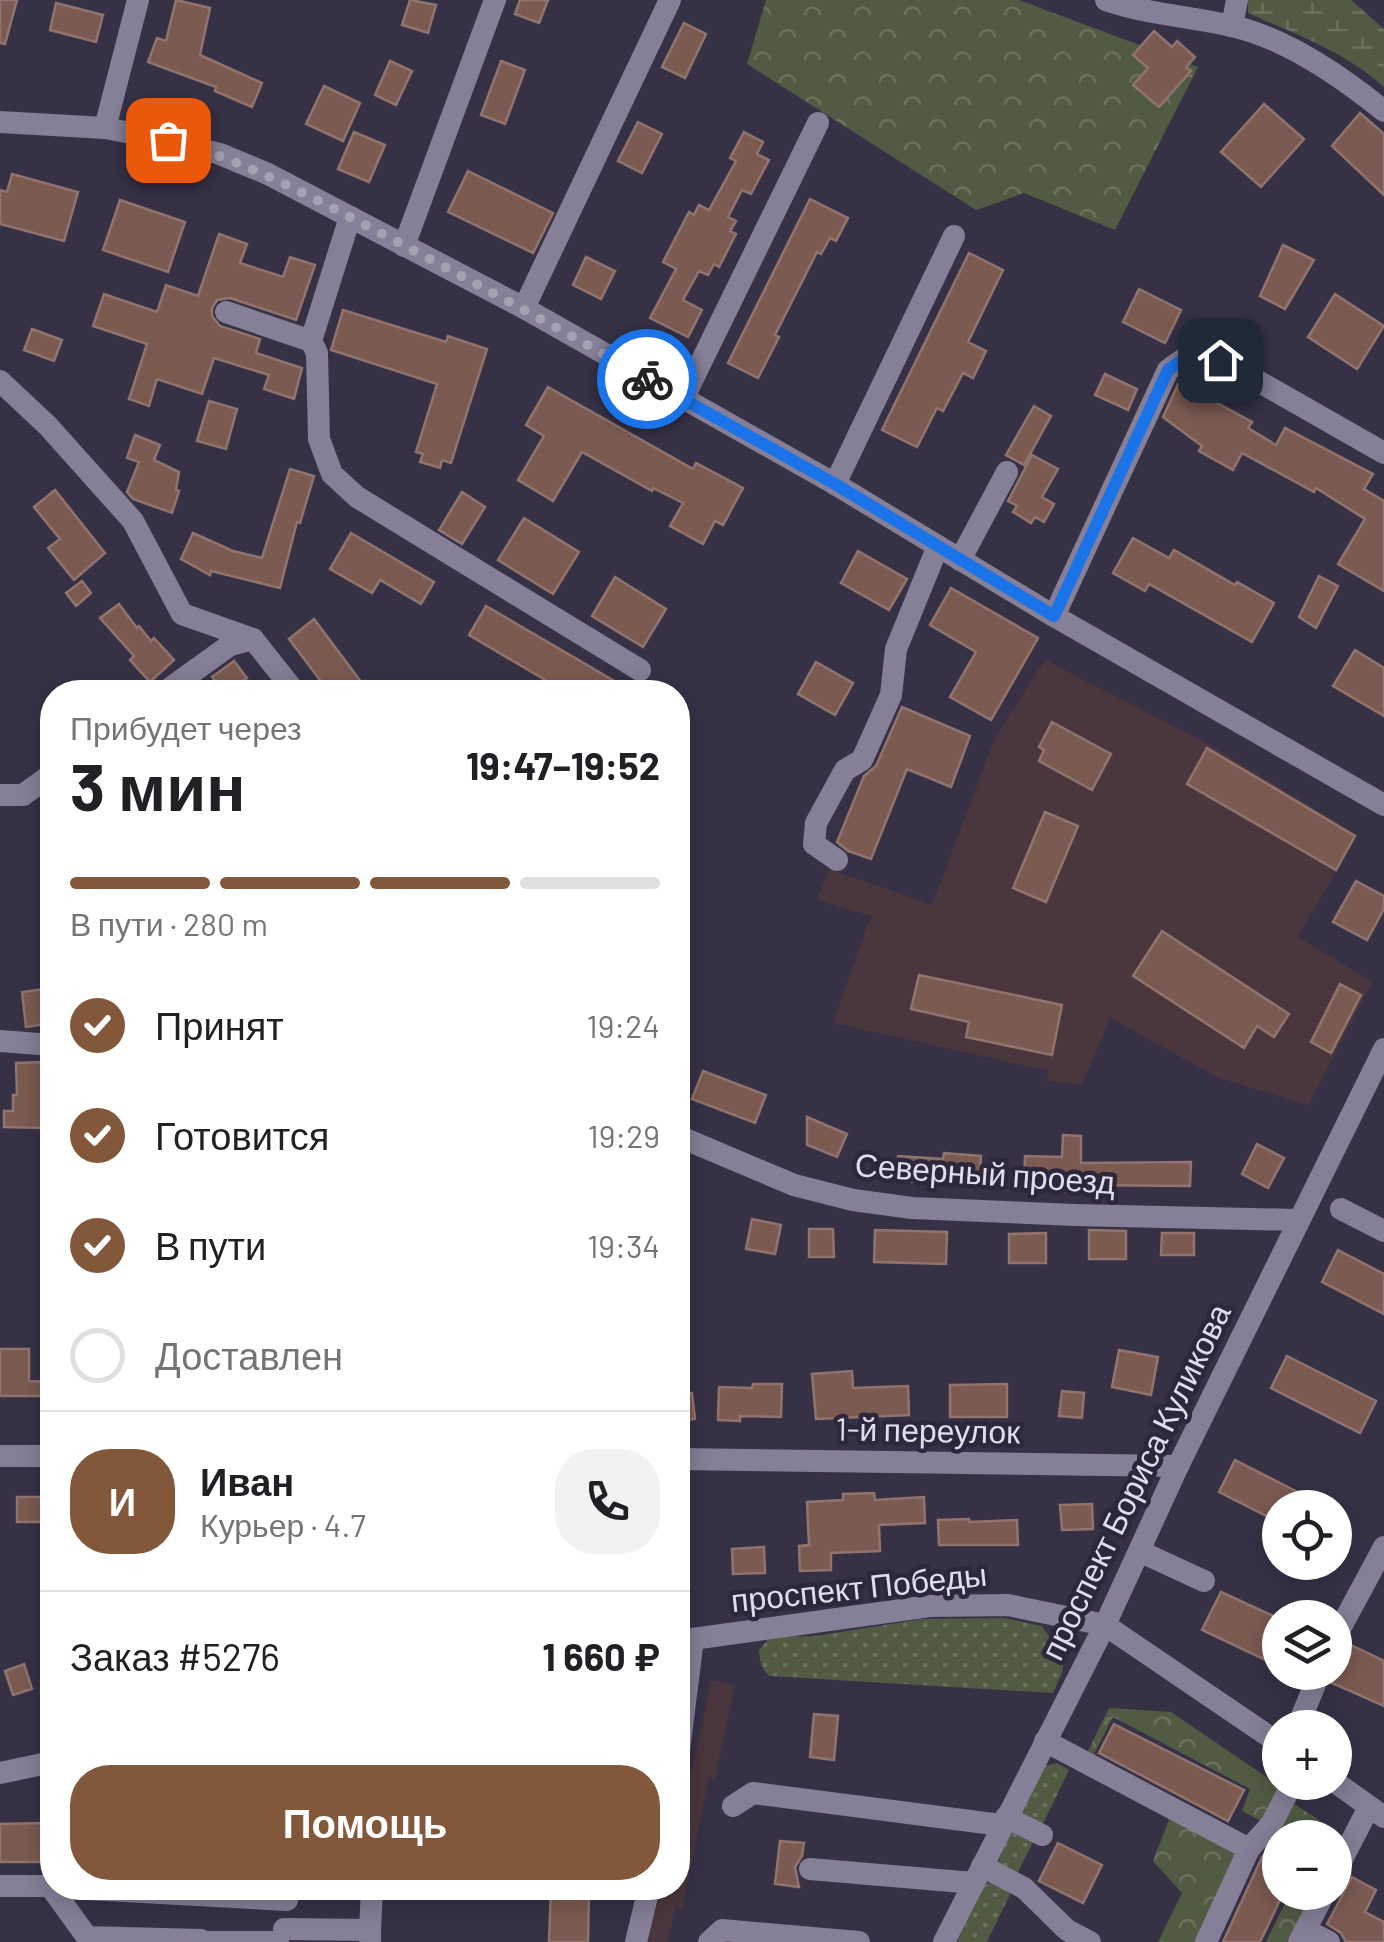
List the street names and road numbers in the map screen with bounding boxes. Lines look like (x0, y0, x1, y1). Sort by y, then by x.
street label: Северный проезд (854, 1144, 1117, 1201)
street label: проспект Бориса Куликова (1031, 1297, 1238, 1666)
street label: 1-й переулок (835, 1408, 1022, 1451)
street label: проспект Победы (729, 1554, 989, 1619)

